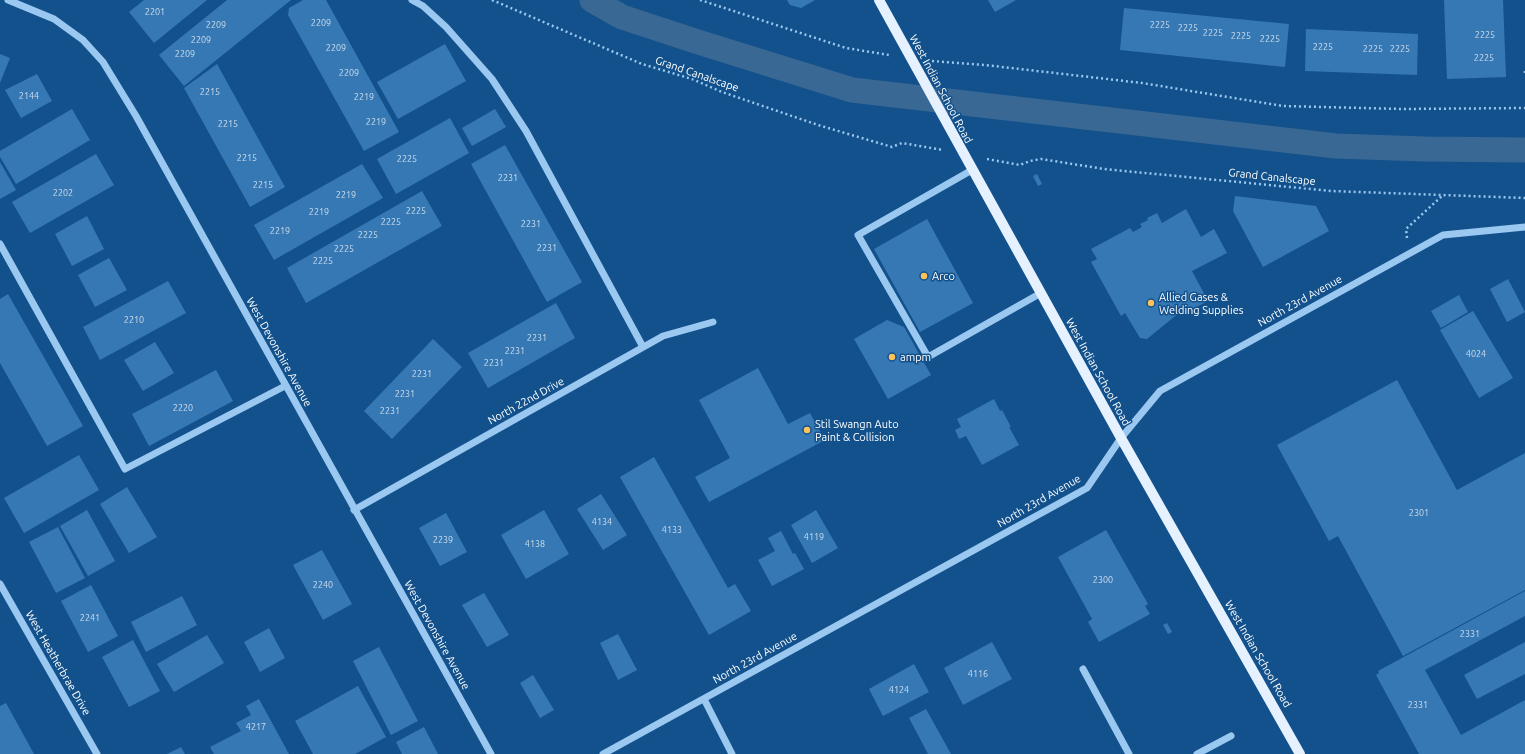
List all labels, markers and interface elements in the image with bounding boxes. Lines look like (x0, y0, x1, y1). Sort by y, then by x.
house number: 2201 (145, 7, 165, 17)
house number: 2209 (311, 18, 331, 28)
house number: 2209 (206, 20, 226, 30)
house number: 2225 (1150, 20, 1170, 30)
house number: 2225 (1178, 23, 1198, 33)
house number: 2225 (1203, 28, 1223, 38)
house number: 2225 (1475, 30, 1495, 40)
house number: 2225 (1231, 31, 1251, 41)
street label: West Indian School Road (907, 32, 975, 146)
house number: 2225 (1260, 34, 1280, 44)
house number: 2209 (191, 35, 211, 45)
house number: 2225 (1313, 42, 1333, 52)
house number: 2209 (326, 43, 346, 53)
house number: 2225 (1363, 44, 1383, 54)
house number: 2225 (1390, 44, 1410, 54)
house number: 2209 (175, 49, 195, 59)
house number: 2225 (1474, 53, 1494, 63)
street label: Grand Canalscape (653, 54, 741, 94)
house number: 2209 (339, 68, 359, 78)
house number: 2215 (200, 87, 220, 97)
house number: 2144 (19, 91, 39, 101)
house number: 2219 (354, 92, 374, 102)
house number: 2219 (366, 117, 386, 127)
house number: 2215 (218, 119, 238, 129)
house number: 2215 (237, 153, 257, 163)
house number: 2225 (397, 154, 417, 164)
street label: Grand Canalscape (1228, 166, 1316, 188)
house number: 2231 (498, 173, 518, 183)
house number: 2215 (253, 180, 273, 190)
house number: 2202 (53, 188, 73, 198)
house number: 2219 (336, 190, 356, 200)
house number: 2225 (406, 206, 426, 216)
house number: 2219 (309, 207, 329, 217)
house number: 2225 (381, 217, 401, 227)
house number: 2231 (521, 219, 541, 229)
house number: 2219 (270, 226, 290, 236)
house number: 2225 (358, 230, 378, 240)
house number: 2231 (537, 243, 557, 253)
house number: 2225 (334, 244, 354, 254)
house number: 2225 (313, 256, 333, 266)
place label: Arco (932, 269, 955, 283)
marker: Arco (919, 271, 929, 281)
street label: North 23rd Avenue (1256, 272, 1344, 330)
place label: Allied Gases & Welding Supplies (1159, 290, 1244, 316)
street label: West Devonshire Avenue (243, 295, 315, 409)
marker: Allied Gases & Welding Supplies (1146, 298, 1156, 308)
house number: 2210 (124, 315, 144, 325)
street label: West Indian School Road (1063, 316, 1133, 428)
house number: 2231 (527, 333, 547, 343)
house number: 2231 (505, 346, 525, 356)
house number: 4024 (1466, 349, 1486, 359)
place label: ampm (900, 350, 931, 364)
marker: ampm (887, 352, 897, 362)
house number: 2231 (484, 358, 504, 368)
house number: 2231 (412, 369, 432, 379)
street label: North 22nd Drive (486, 375, 566, 427)
house number: 2231 (395, 389, 415, 399)
house number: 2220 (173, 403, 193, 413)
house number: 2231 (380, 406, 400, 416)
place label: Stil Swangn Auto Paint & Collision (815, 417, 899, 443)
marker: Stil Swangn Auto Paint & Collision (802, 425, 812, 435)
street label: North 23rd Avenue (995, 472, 1083, 530)
house number: 2301 (1409, 508, 1429, 518)
house number: 4134 (592, 517, 612, 527)
house number: 4133 (662, 525, 682, 535)
house number: 4119 (804, 532, 824, 542)
house number: 2239 (433, 535, 453, 545)
house number: 4138 (525, 539, 545, 549)
house number: 2300 (1093, 575, 1113, 585)
street label: West Devonshire Avenue (401, 578, 473, 692)
house number: 2240 (313, 580, 333, 590)
street label: West Indian School Road (1222, 598, 1294, 710)
street label: West Heatherbrae Drive (23, 608, 93, 718)
house number: 2241 (80, 613, 100, 623)
street label: North 23rd Avenue (711, 629, 799, 687)
house number: 2331 (1460, 629, 1480, 639)
house number: 4116 (968, 669, 988, 679)
house number: 4124 (889, 685, 909, 695)
house number: 2331 (1408, 700, 1428, 710)
house number: 4217 (246, 722, 266, 732)

